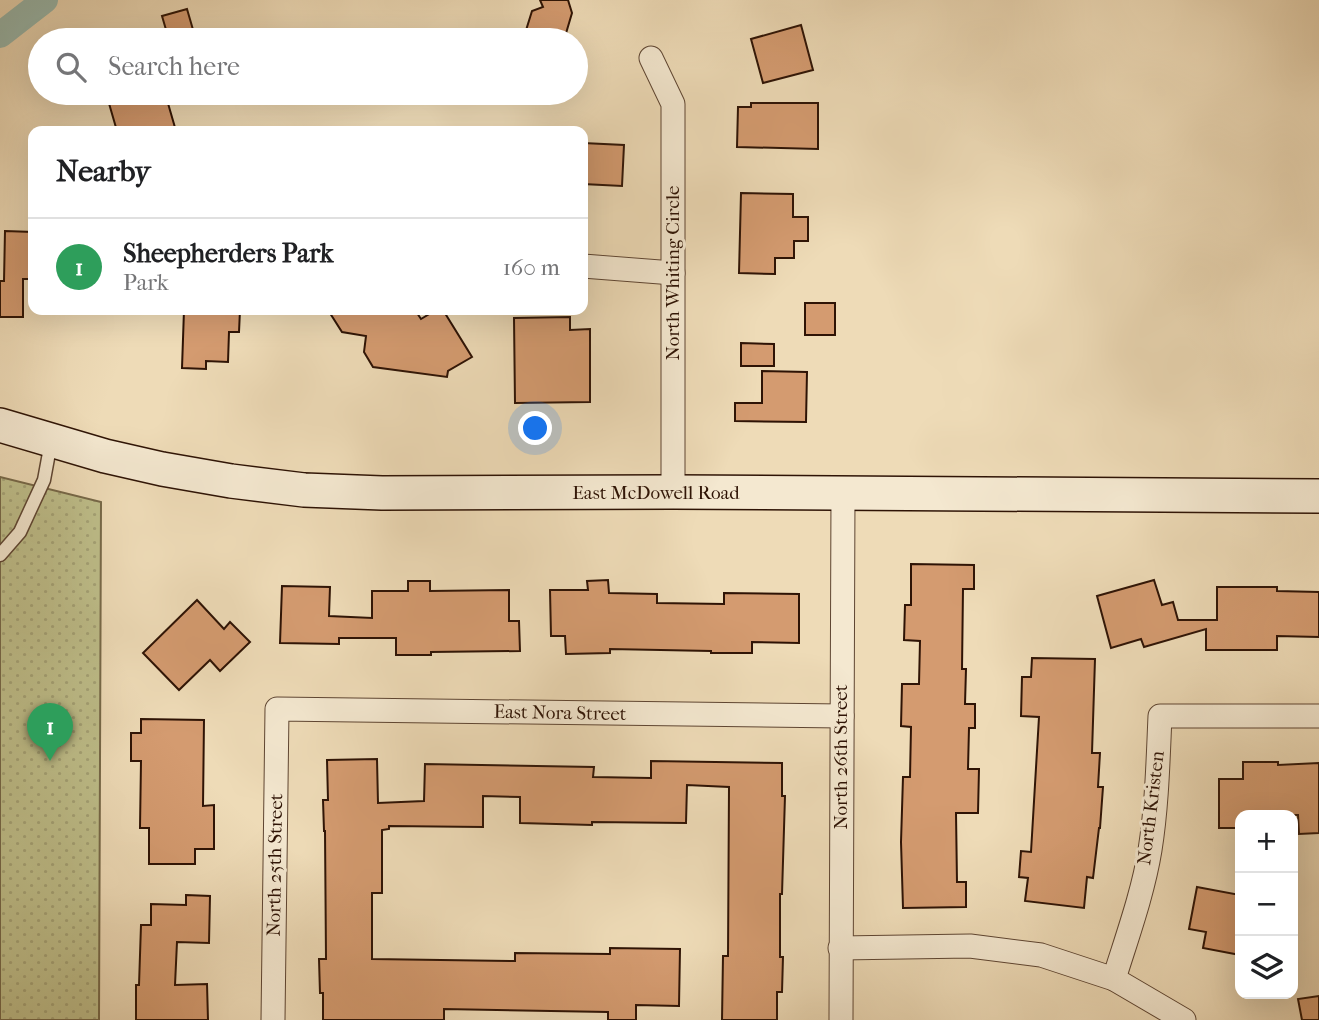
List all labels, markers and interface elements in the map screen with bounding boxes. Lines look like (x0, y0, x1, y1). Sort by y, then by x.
search box (28, 28, 588, 105)
icon: search (52, 48, 90, 86)
text: Search here (108, 51, 240, 82)
text: Nearby (56, 154, 151, 189)
street label: North Whiting Circle (662, 186, 684, 360)
text: Sheepherders Park (123, 238, 334, 269)
text: 1 (75, 254, 83, 281)
text: 160 m (503, 254, 560, 281)
text: Park (123, 269, 169, 296)
your location (518, 411, 552, 445)
street label: East McDowell Road (572, 482, 740, 504)
street label: North 26th Street (830, 684, 852, 830)
street label: East Nora Street (493, 701, 627, 725)
pin: 1 (27, 703, 73, 761)
street label: North Kristen (1133, 750, 1169, 866)
street label: North 25th Street (263, 793, 287, 937)
map controls (1235, 810, 1298, 999)
button: + (1235, 810, 1298, 873)
button: − (1235, 873, 1298, 936)
button: layers (1235, 936, 1298, 999)

